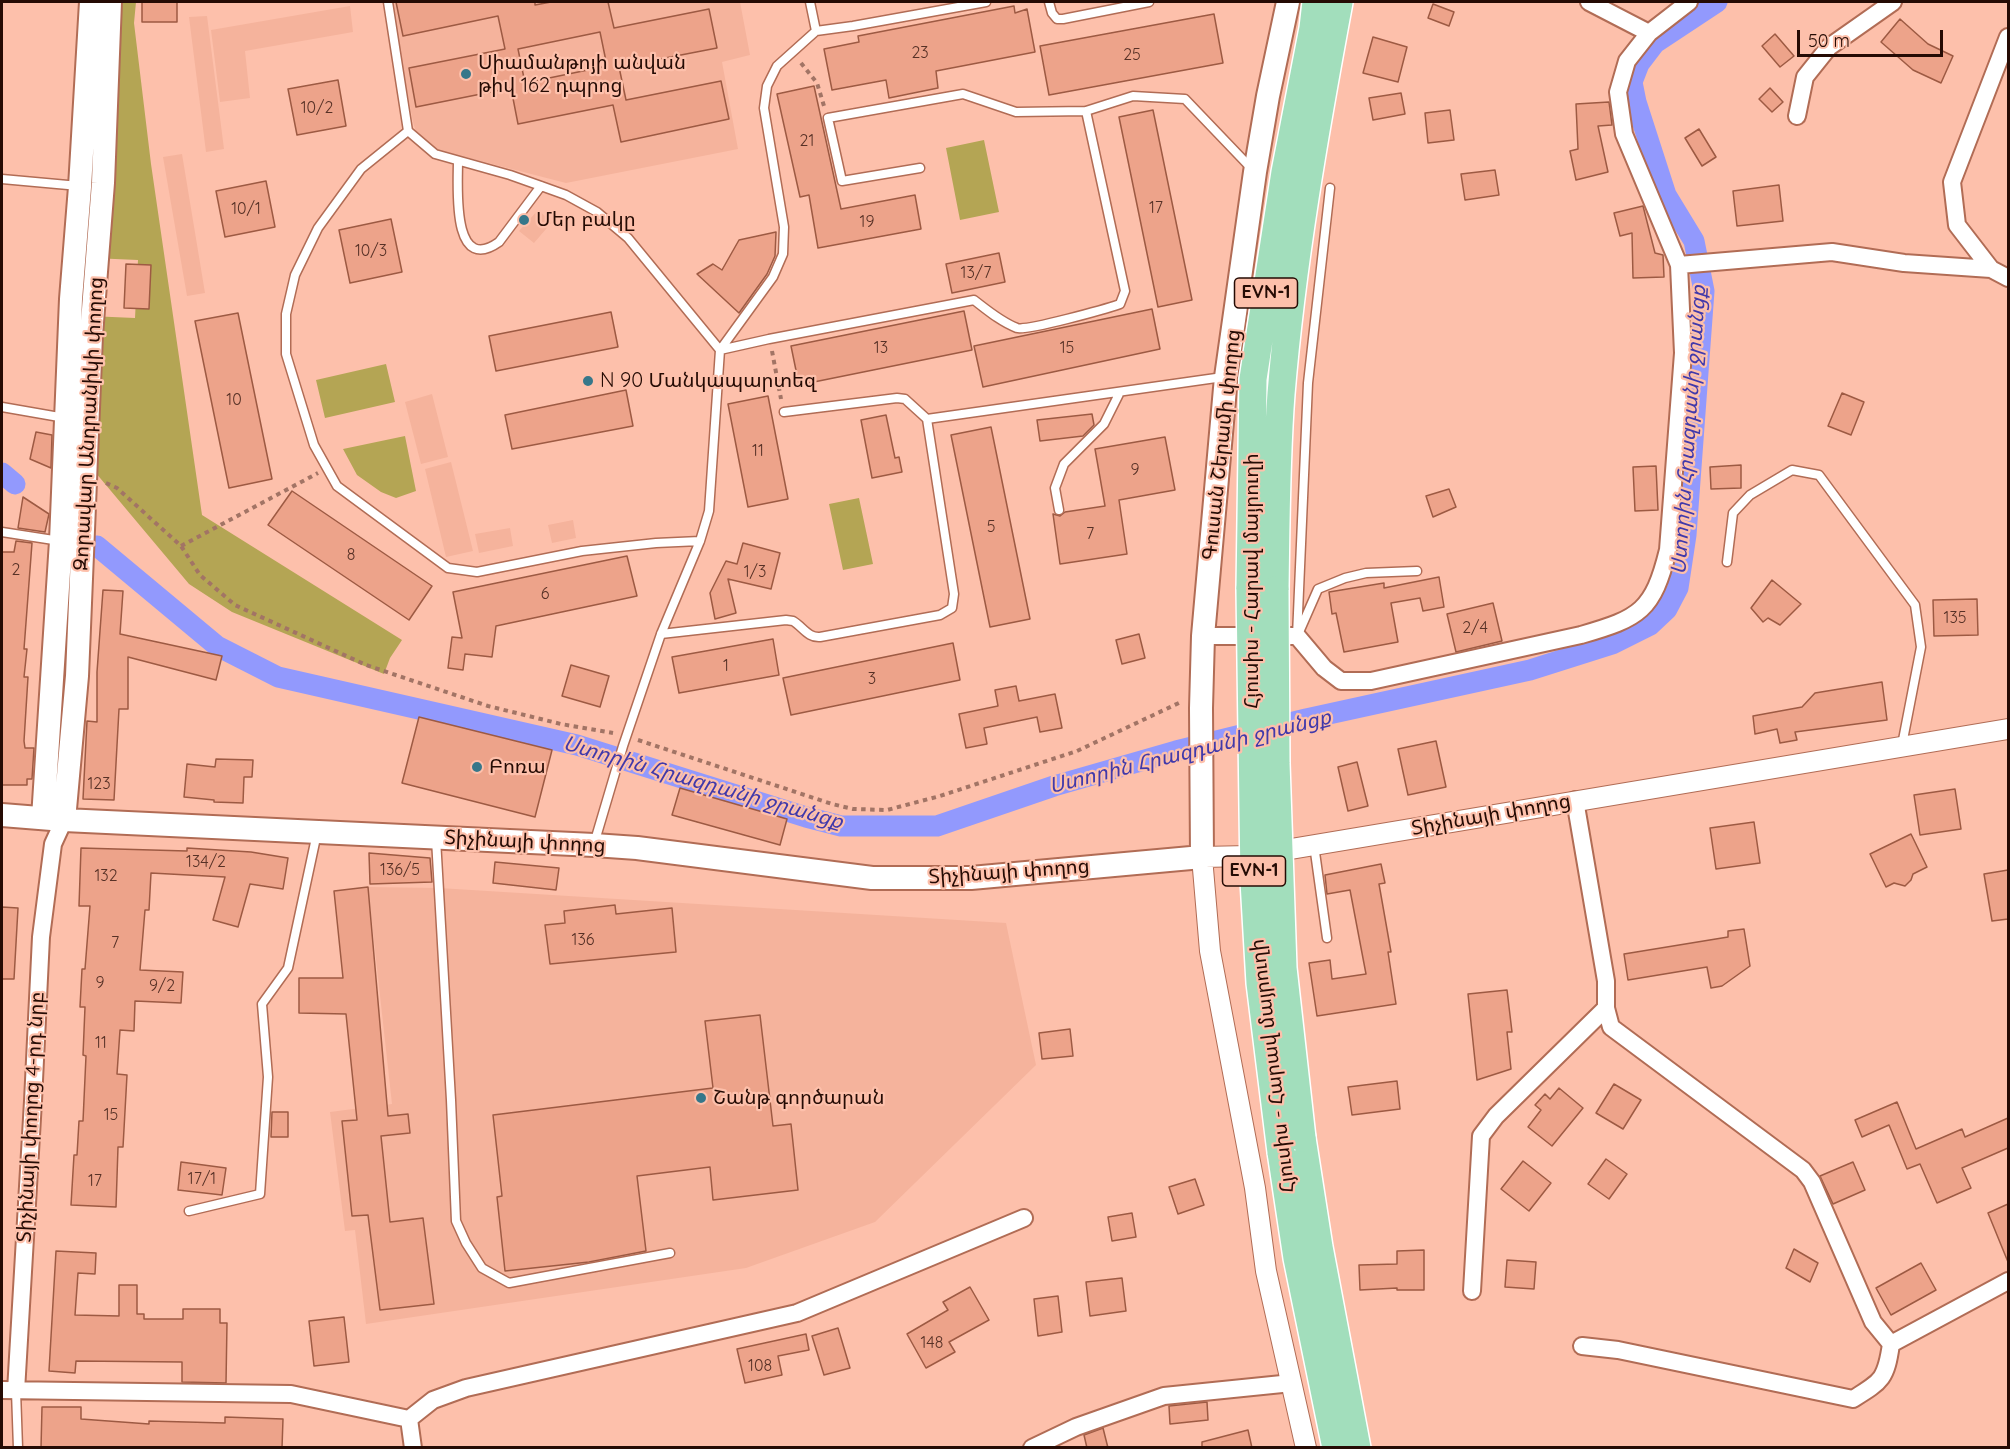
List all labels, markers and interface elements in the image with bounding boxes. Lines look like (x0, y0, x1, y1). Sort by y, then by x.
scale bar (1800, 18, 1946, 56)
text: 50 m (1808, 29, 1850, 52)
house number: 23 (911, 43, 929, 63)
house number: 25 (1123, 45, 1141, 65)
place label: Սիամանթոյի անվան թիվ 162 դպրոց (478, 51, 686, 98)
marker: Սիամանթոյի անվան թիվ 162 դպրոց (459, 67, 473, 81)
house number: 10/2 (301, 98, 333, 118)
house number: 21 (800, 131, 814, 151)
house number: 17 (1149, 198, 1163, 218)
house number: 10/1 (231, 199, 261, 219)
place label: Մեր բակը (536, 208, 636, 232)
house number: 19 (860, 212, 874, 232)
marker: Մեր բակը (517, 213, 531, 227)
house number: 10/3 (355, 241, 387, 261)
house number: 13/7 (961, 263, 991, 283)
street label: Զորավար Անդրանիկի փողոց (69, 276, 109, 572)
road number: EVN-1 (1234, 278, 1298, 308)
water label: Ստորին Հրազդանի ջրանցք (1666, 285, 1712, 575)
street label: Գուսան Շերամի փողոց (1198, 328, 1246, 562)
house number: 13 (874, 338, 888, 358)
house number: 15 (1060, 338, 1074, 358)
place label: N 90 Մանկապարտեզ (600, 369, 816, 393)
marker: N 90 Մանկապարտեզ (581, 374, 595, 388)
house number: 10 (226, 390, 242, 410)
house number: 11 (752, 441, 764, 461)
street label: Հյուսիս - Հարավ մայրուղի (1240, 453, 1264, 709)
house number: 9 (1131, 460, 1139, 480)
house number: 5 (987, 517, 995, 537)
house number: 7 (1086, 524, 1094, 544)
house number: 8 (347, 545, 355, 565)
house number: 2 (12, 560, 20, 580)
house number: 1/3 (744, 562, 766, 582)
house number: 6 (541, 584, 549, 604)
house number: 135 (1943, 608, 1967, 628)
house number: 2/4 (1462, 618, 1488, 638)
house number: 1 (723, 656, 729, 676)
house number: 3 (868, 669, 876, 689)
water label: Ստորին Հրազդանի ջրանցք (1046, 705, 1334, 799)
water label: Ստորին Հրազդանի ջրանցք (560, 731, 846, 835)
place label: Բոռա (489, 755, 546, 779)
marker: Բոռա (470, 760, 484, 774)
house number: 123 (87, 774, 111, 794)
street label: Տիչինայի փողոց (1410, 789, 1572, 841)
street label: Տիչինայի փողոց (444, 826, 606, 858)
house number: 134/2 (186, 852, 226, 872)
street label: Տիչինայի փողոց (928, 854, 1090, 890)
road number: EVN-1 (1222, 856, 1286, 886)
house number: 136/5 (380, 860, 420, 880)
house number: 132 (94, 866, 118, 886)
house number: 136 (572, 930, 594, 950)
house number: 7 (111, 933, 119, 953)
street label: Հյուսիս - Հարավ մայրուղի (1246, 938, 1300, 1194)
house number: 9 (96, 973, 104, 993)
house number: 9/2 (149, 976, 175, 996)
street label: Տիչինայի փողոց 4-րդ նրբ (12, 991, 50, 1243)
house number: 11 (95, 1033, 107, 1053)
place label: Շանթ գործարան (713, 1086, 884, 1110)
marker: Շանթ գործարան (694, 1091, 708, 1105)
house number: 15 (104, 1105, 118, 1125)
house number: 17/1 (188, 1169, 216, 1189)
house number: 17 (88, 1171, 102, 1191)
house number: 148 (921, 1333, 943, 1353)
house number: 108 (748, 1356, 772, 1376)

